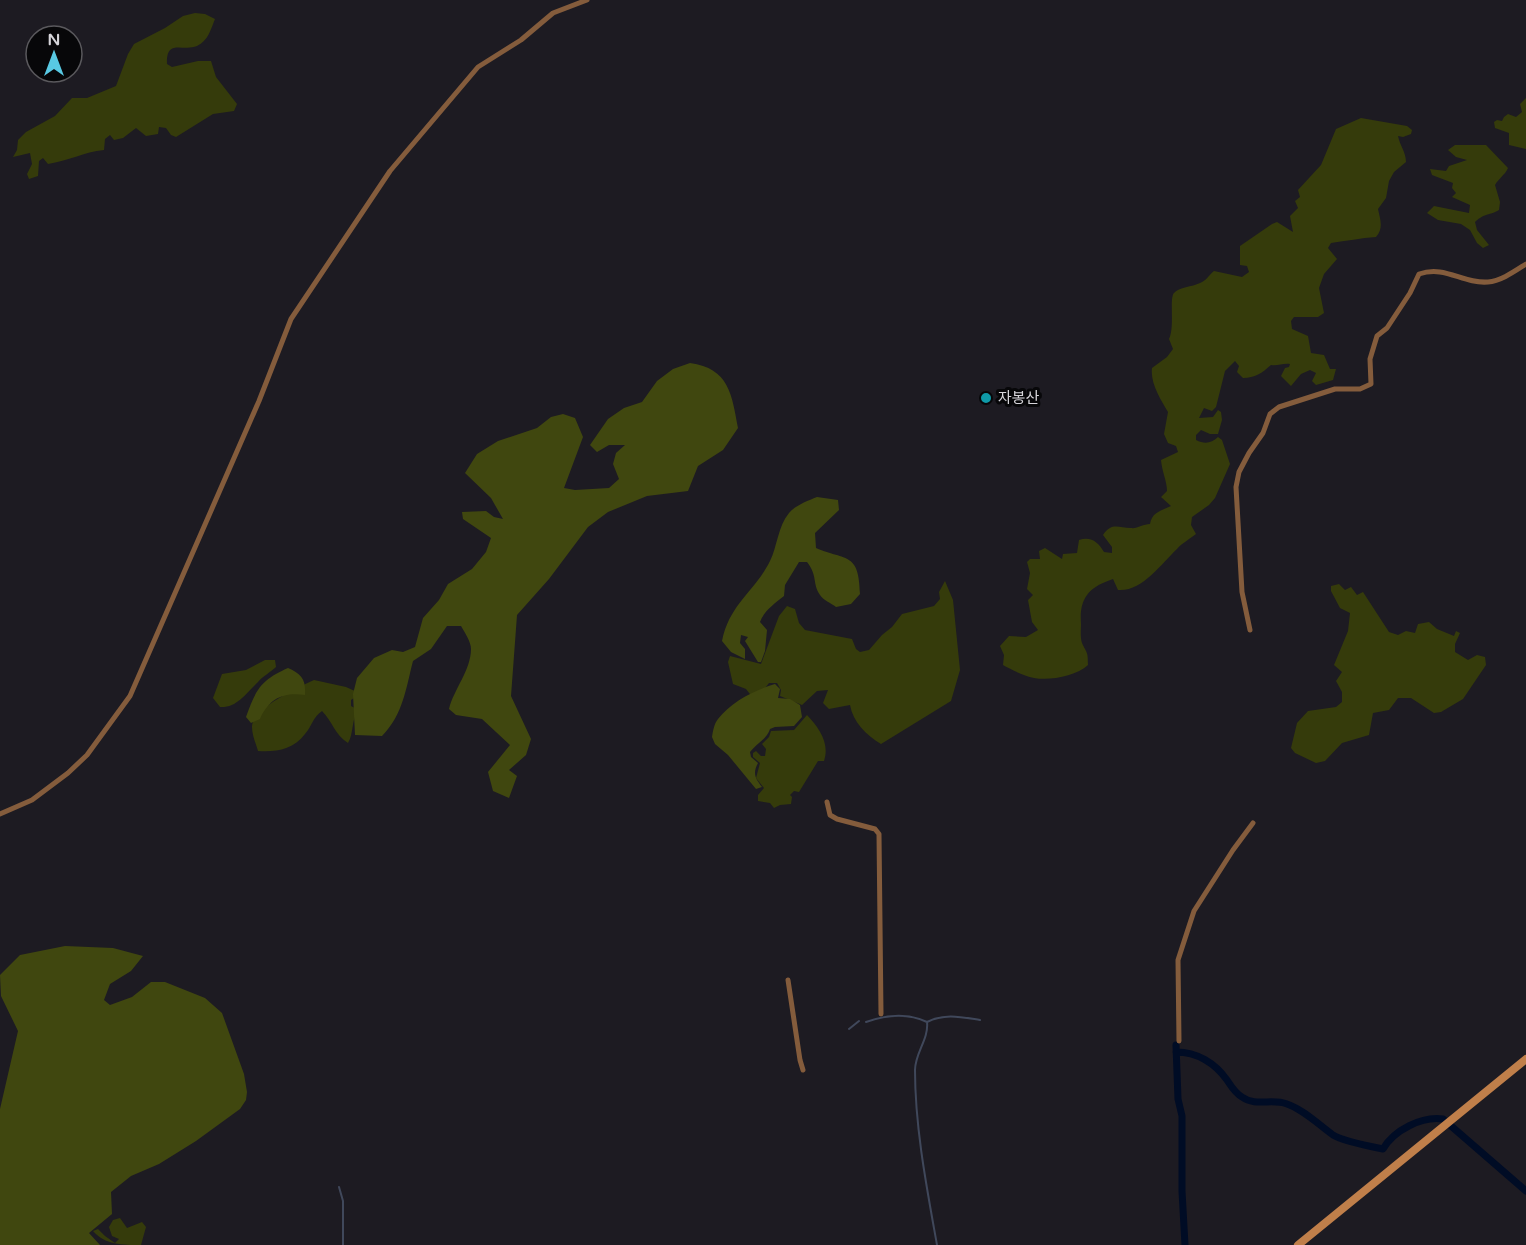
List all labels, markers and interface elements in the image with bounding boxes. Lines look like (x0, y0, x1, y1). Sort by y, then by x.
north arrow (24, 24, 84, 84)
text: N (48, 30, 60, 50)
place label: 자봉산 (998, 389, 1040, 407)
marker: 자봉산 (979, 391, 993, 405)

